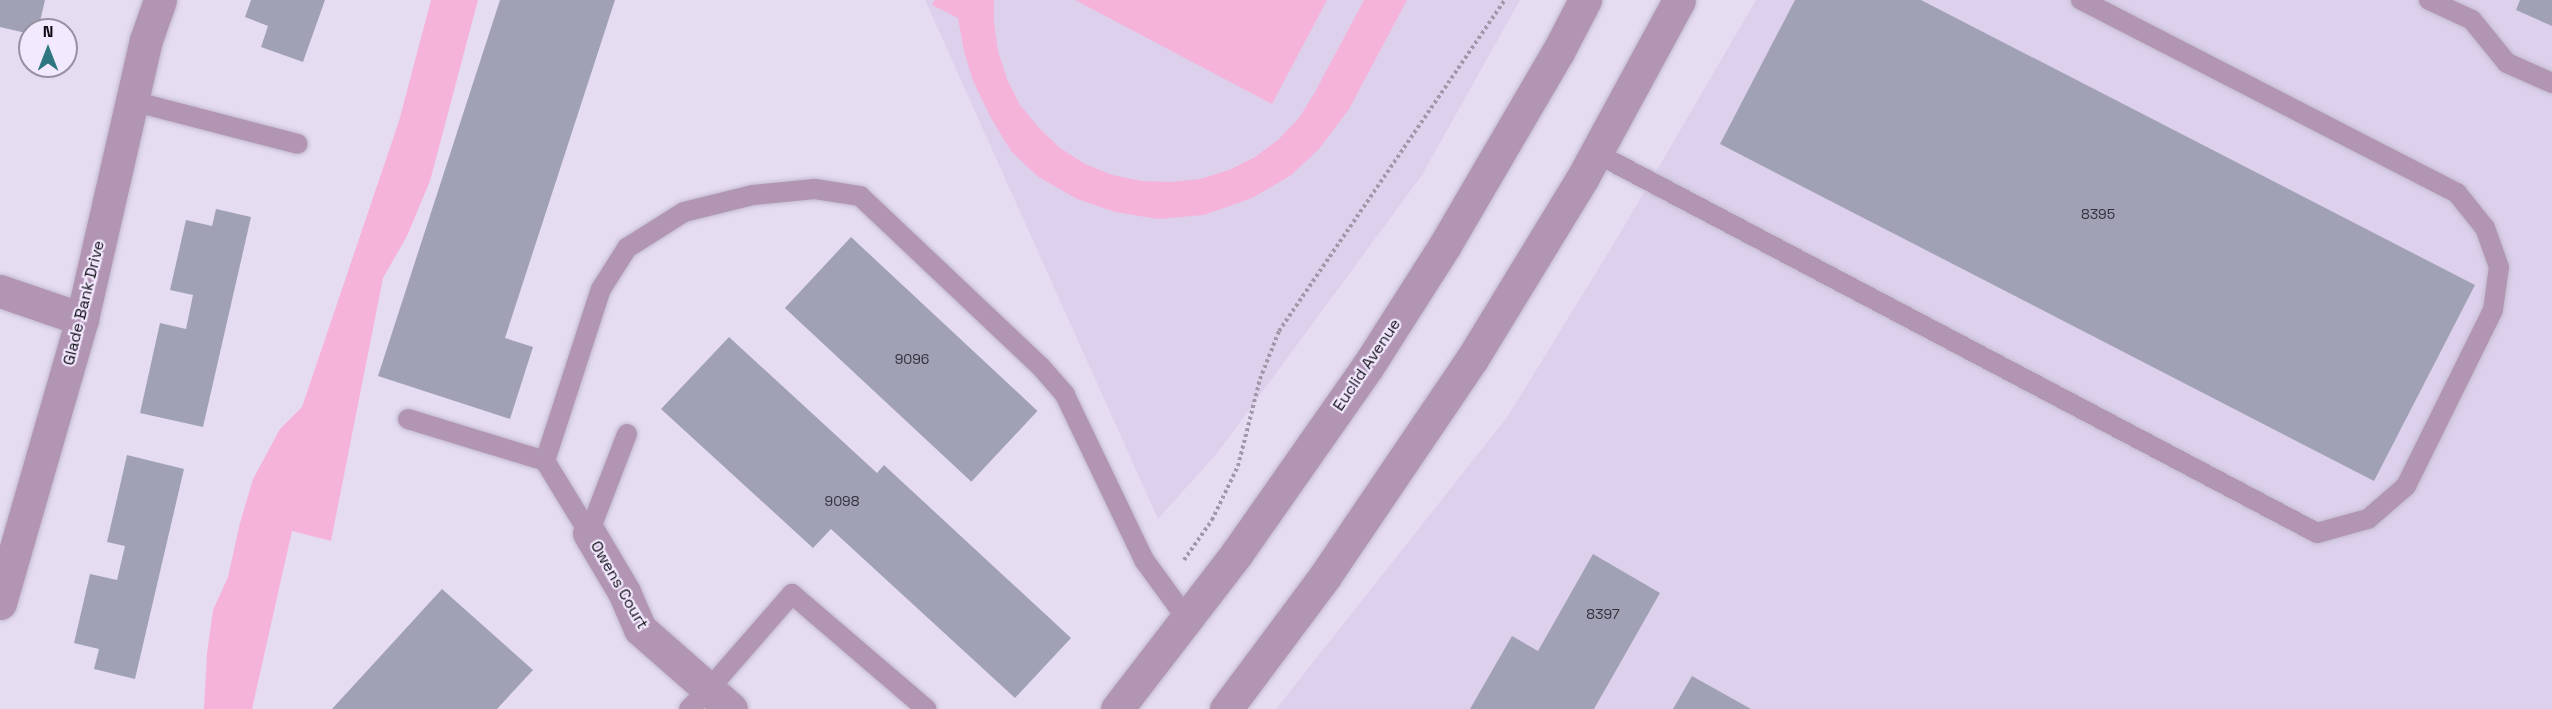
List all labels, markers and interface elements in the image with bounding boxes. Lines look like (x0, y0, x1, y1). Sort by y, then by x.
north arrow (18, 18, 78, 78)
text: N (43, 21, 53, 42)
house number: 8395 (2081, 206, 2115, 222)
street label: Glade Bank Drive (59, 239, 109, 367)
street label: Euclid Avenue (1329, 315, 1405, 415)
house number: 9096 (895, 351, 929, 367)
house number: 9098 (825, 493, 859, 509)
street label: Owens Court (586, 538, 652, 632)
house number: 8397 (1586, 606, 1620, 622)

